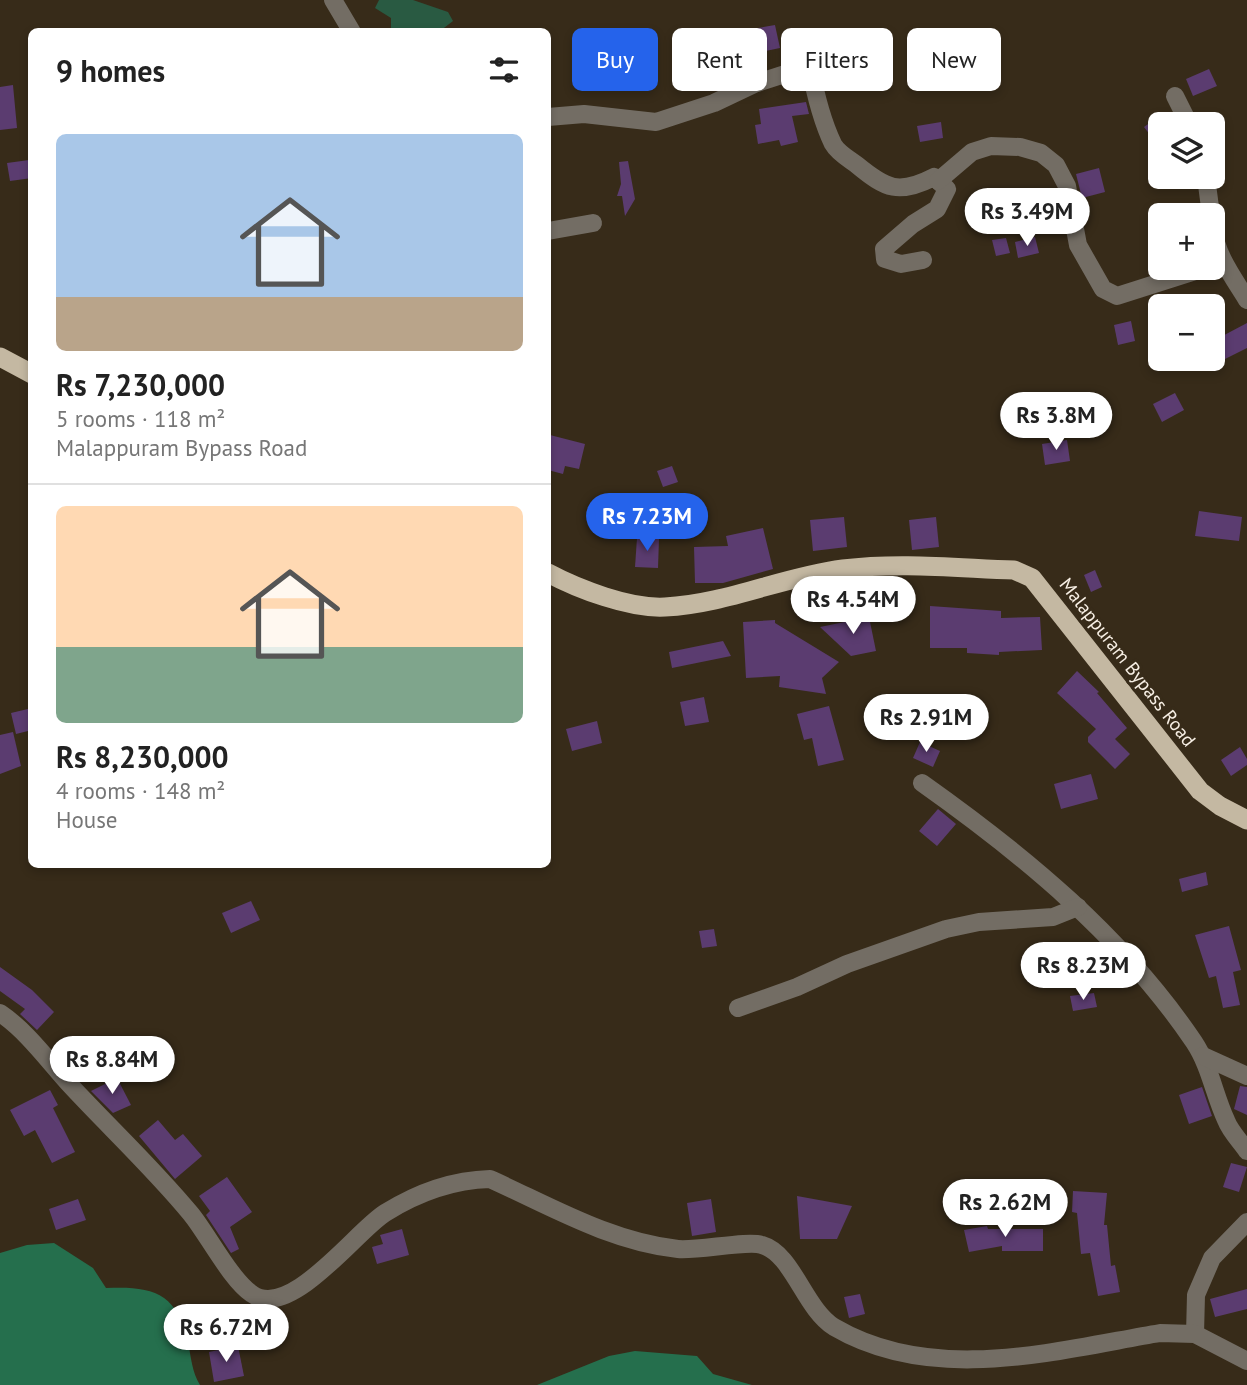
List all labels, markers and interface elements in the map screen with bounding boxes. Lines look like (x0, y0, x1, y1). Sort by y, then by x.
chip: Buy (572, 28, 658, 91)
chip: Rent (672, 28, 767, 91)
chip: Filters (781, 28, 893, 91)
chip: New (907, 28, 1001, 91)
text: 9 homes (56, 51, 165, 90)
icon: filters (485, 51, 523, 89)
map controls (1148, 112, 1225, 371)
button: layers (1148, 112, 1225, 189)
icon: home (227, 179, 353, 305)
pin: Rs 3.49M (955, 188, 1099, 248)
text: Rs 3.49M (981, 196, 1073, 225)
button: + (1148, 203, 1225, 280)
button: − (1148, 294, 1225, 371)
text: Rs 7,230,000 (56, 365, 225, 404)
pin: Rs 3.8M (991, 392, 1121, 452)
text: Rs 3.8M (1016, 400, 1096, 429)
text: 5 rooms · 118 m² (56, 404, 225, 433)
text: Malappuram Bypass Road (56, 433, 307, 462)
pin: Rs 7.23M (575, 494, 719, 553)
text: Rs 7.23M (602, 501, 692, 530)
icon: home (227, 551, 353, 677)
street label: Malappuram Bypass Road (1055, 573, 1201, 751)
pin: Rs 4.54M (781, 576, 925, 636)
text: Rs 4.54M (807, 584, 899, 613)
pin: Rs 2.91M (854, 694, 998, 754)
text: Rs 2.91M (880, 702, 972, 731)
text: Rs 8,230,000 (56, 737, 229, 776)
text: 4 rooms · 148 m² (56, 776, 225, 805)
text: House (56, 805, 118, 834)
pin: Rs 8.23M (1011, 942, 1155, 1002)
text: Rs 8.23M (1037, 950, 1129, 979)
pin: Rs 8.84M (40, 1036, 184, 1096)
text: Rs 8.84M (66, 1044, 158, 1073)
pin: Rs 2.62M (933, 1180, 1077, 1239)
text: Rs 2.62M (959, 1187, 1051, 1216)
pin: Rs 6.72M (154, 1304, 298, 1364)
text: Rs 6.72M (180, 1312, 272, 1341)

